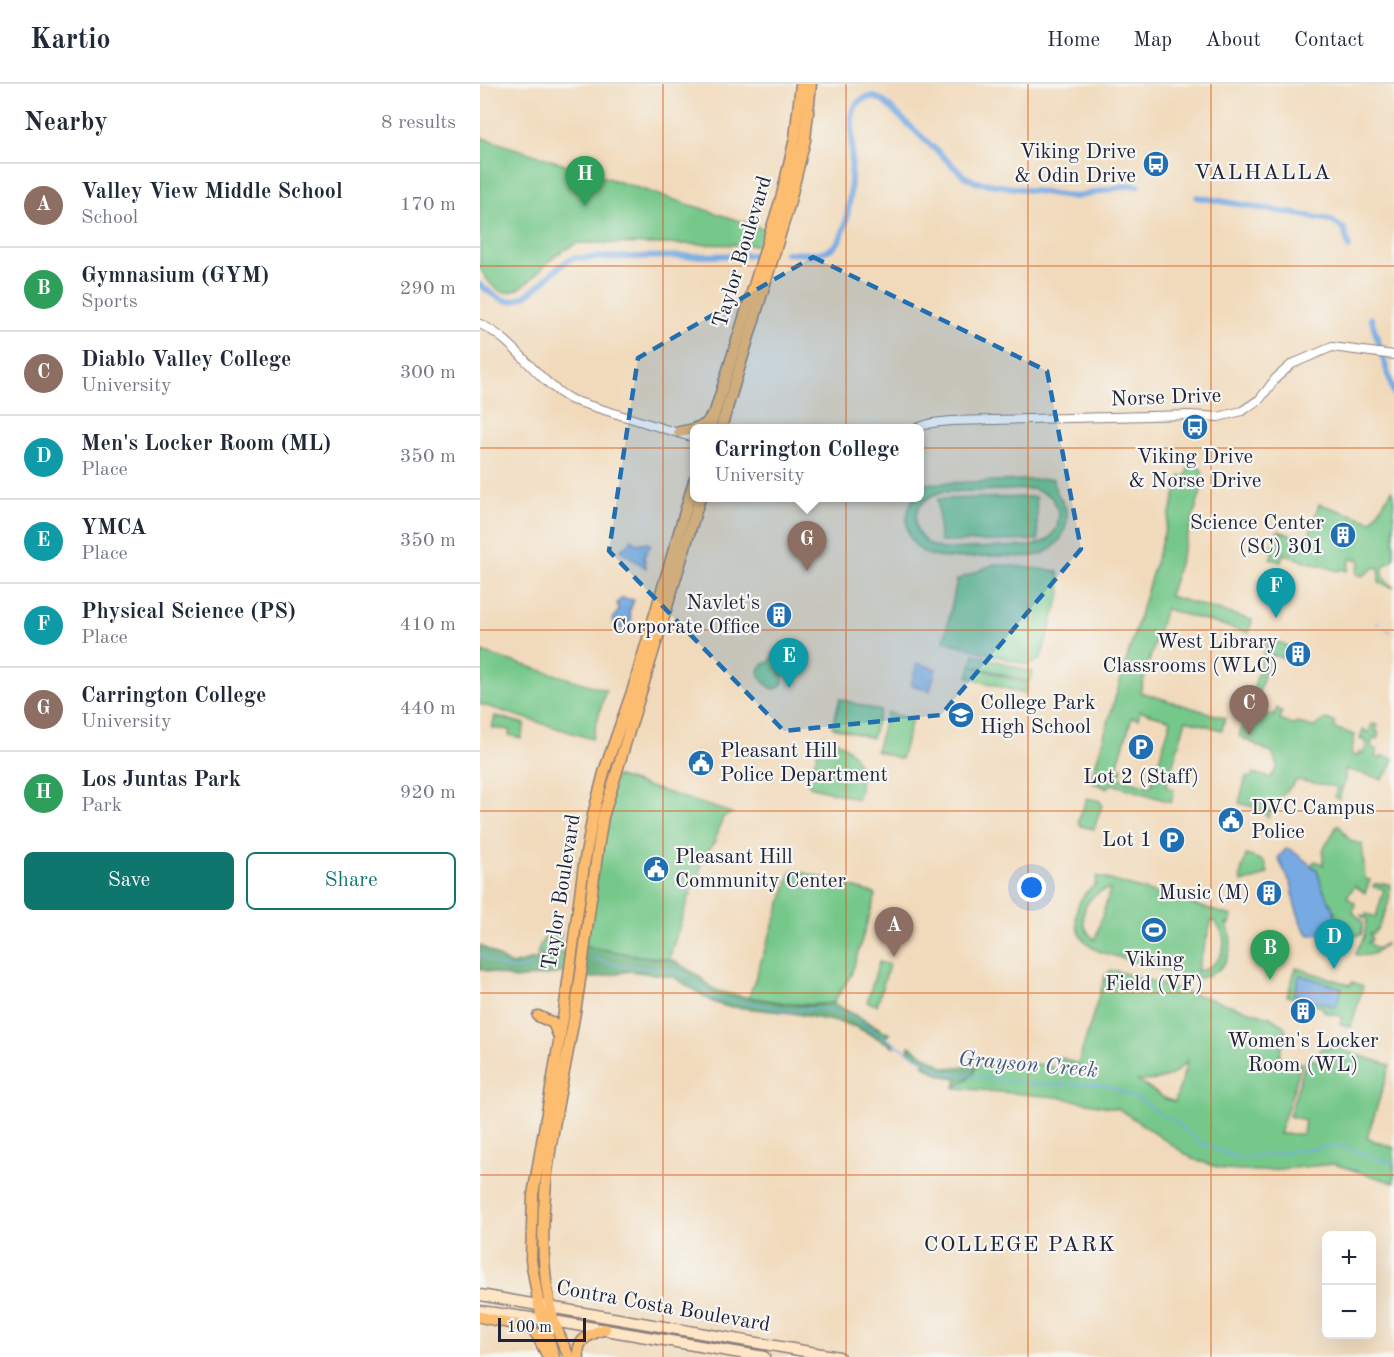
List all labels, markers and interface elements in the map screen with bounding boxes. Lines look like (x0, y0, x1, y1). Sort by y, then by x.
text: Kartio (30, 27, 111, 55)
text: Home (1047, 30, 1100, 51)
text: Map (1133, 30, 1172, 51)
text: About (1205, 30, 1261, 51)
text: Contact (1294, 30, 1364, 51)
text: Nearby (24, 110, 108, 136)
text: 8 results (381, 113, 456, 133)
place label: Viking Drive & Odin Drive (1015, 142, 1136, 187)
bus stop icon: Viking Drive & Odin Drive (1141, 149, 1171, 179)
pin: H (566, 156, 604, 206)
district label: VALHALLA (1194, 162, 1332, 184)
street label: Taylor Boulevard (710, 174, 776, 330)
text: Valley View Middle School (81, 181, 343, 203)
text: A (36, 195, 51, 215)
text: 170 m (400, 195, 456, 215)
text: School (81, 208, 138, 228)
text: Gymnasium (GYM) (81, 265, 269, 287)
text: B (36, 279, 51, 299)
text: 290 m (400, 279, 456, 299)
text: Sports (81, 292, 138, 312)
text: Diablo Valley College (81, 349, 291, 371)
text: C (37, 363, 50, 383)
text: 300 m (400, 363, 456, 383)
text: University (81, 376, 172, 396)
street label: Norse Drive (1111, 386, 1221, 410)
bus stop icon: Viking Drive & Norse Drive (1180, 412, 1210, 442)
popup (690, 424, 924, 502)
text: Men's Locker Room (ML) (81, 433, 331, 455)
text: Carrington College (714, 439, 900, 461)
text: D (36, 447, 51, 467)
text: 350 m (400, 447, 456, 467)
place label: Viking Drive & Norse Drive (1129, 447, 1261, 492)
text: Place (81, 460, 128, 480)
text: University (714, 466, 805, 486)
place label: Science Center (SC) 301 (1190, 513, 1324, 558)
text: YMCA (81, 517, 147, 539)
building icon: Science Center (SC) 301 (1328, 520, 1358, 550)
pin: G (788, 522, 826, 571)
text: E (37, 531, 50, 551)
text: 350 m (400, 531, 456, 551)
text: Place (81, 544, 128, 564)
pin: F (1256, 568, 1296, 618)
place label: Navlet's Corporate Office (612, 593, 760, 638)
building icon: Navlet's Corporate Office (764, 600, 794, 630)
text: Physical Science (PS) (81, 601, 296, 623)
text: F (37, 615, 50, 635)
text: 410 m (400, 615, 456, 635)
text: Place (81, 628, 128, 648)
place label: West Library Classrooms (WLC) (1102, 632, 1278, 677)
pin: E (770, 638, 808, 688)
building icon: West Library Classrooms (WLC) (1283, 639, 1313, 669)
text: Carrington College (81, 685, 266, 707)
pin: C (1230, 686, 1268, 735)
place label: College Park High School (980, 693, 1096, 738)
text: G (36, 699, 51, 719)
text: 440 m (400, 699, 456, 719)
school or university icon: College Park High School (946, 700, 976, 730)
text: University (81, 712, 172, 732)
parking icon: Lot 2 (Staff) (1126, 732, 1156, 762)
place label: Pleasant Hill Police Department (720, 741, 888, 786)
public building icon: Pleasant Hill Police Department (686, 748, 716, 778)
place label: Lot 2 (Staff) (1083, 767, 1199, 788)
text: Los Juntas Park (81, 769, 241, 791)
text: H (35, 783, 52, 803)
text: 920 m (400, 783, 456, 803)
text: Park (81, 796, 122, 816)
place label: DVC Campus Police (1251, 798, 1375, 843)
public building icon: DVC Campus Police (1216, 805, 1246, 835)
street label: Taylor Boulevard (539, 813, 585, 971)
parking icon: Lot 1 (1157, 825, 1187, 855)
place label: Lot 1 (1102, 830, 1152, 851)
place label: Pleasant Hill Community Center (675, 847, 846, 892)
button: Save (24, 852, 234, 910)
button: Share (246, 852, 456, 910)
public building icon: Pleasant Hill Community Center (641, 854, 671, 884)
your location (1017, 873, 1046, 902)
building icon: Music (M) (1254, 878, 1284, 908)
place label: Music (M) (1158, 883, 1250, 904)
pin: A (874, 908, 914, 957)
sports icon: Viking Field (VF) (1139, 915, 1169, 945)
pin: D (1314, 920, 1354, 969)
pin: B (1250, 930, 1290, 980)
place label: Viking Field (VF) (1105, 950, 1203, 995)
building icon: Women's Locker Room (WL) (1288, 996, 1318, 1026)
place label: Women's Locker Room (WL) (1227, 1031, 1379, 1076)
water label: Grayson Creek (957, 1048, 1099, 1082)
map controls (1322, 1231, 1376, 1339)
button: + (1322, 1231, 1376, 1285)
district label: COLLEGE PARK (924, 1234, 1116, 1256)
street label: Contra Costa Boulevard (554, 1278, 772, 1336)
button: − (1322, 1285, 1376, 1339)
scale bar (498, 1315, 586, 1342)
text: 100 m (507, 1320, 552, 1336)

